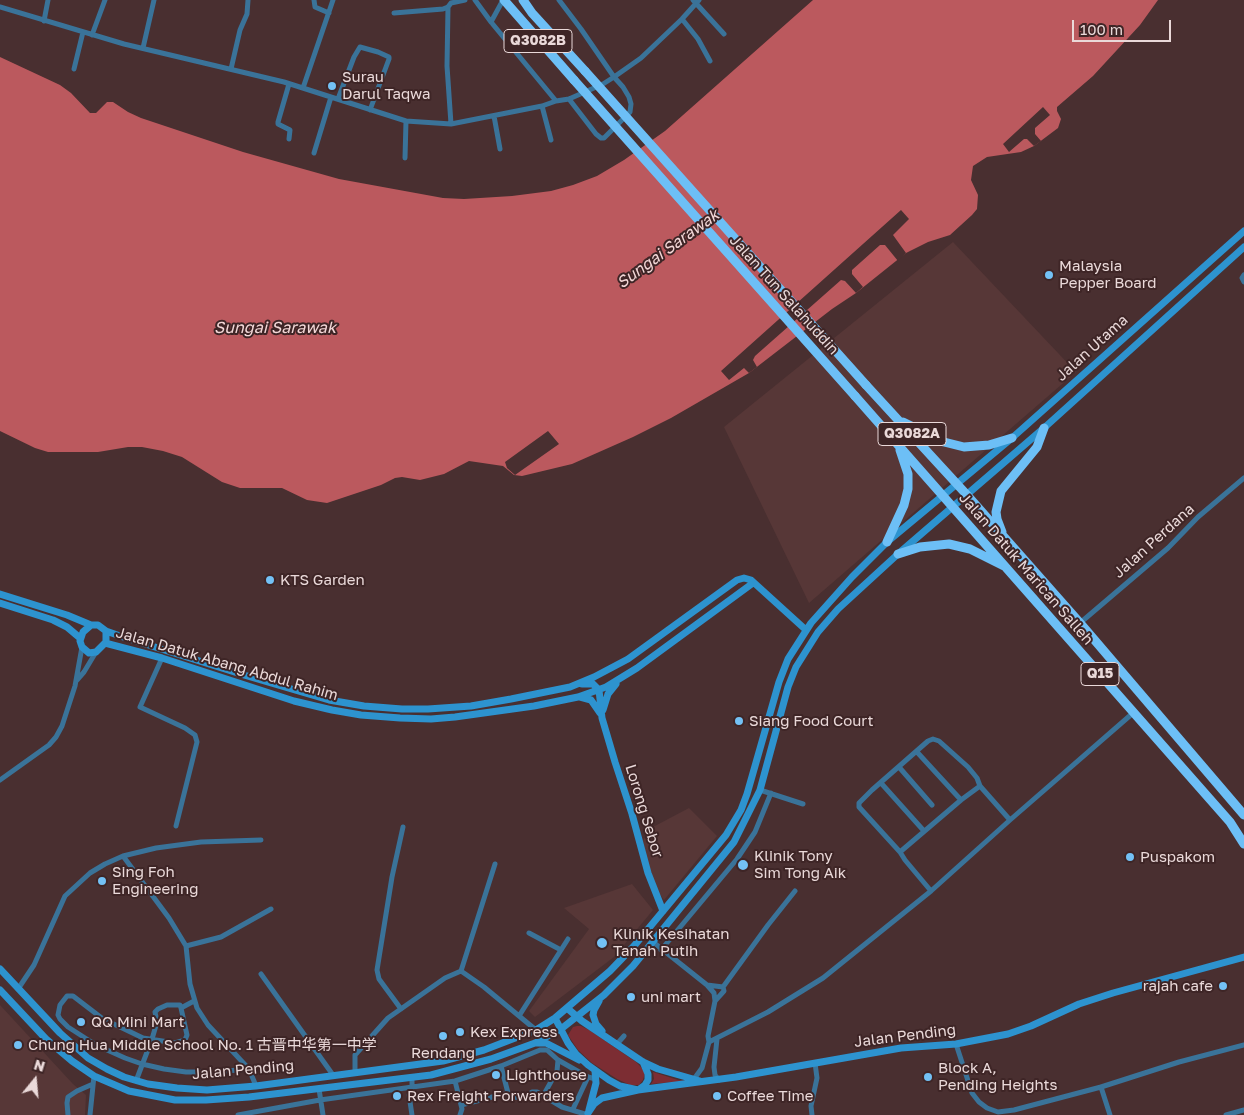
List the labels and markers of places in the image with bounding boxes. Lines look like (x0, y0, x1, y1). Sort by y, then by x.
place label: Surau Darul Taqwa (342, 68, 430, 103)
marker: Surau Darul Taqwa (326, 80, 338, 92)
place label: Malaysia Pepper Board (1059, 257, 1157, 292)
marker: Malaysia Pepper Board (1043, 269, 1055, 281)
place label: KTS Garden (280, 571, 365, 589)
marker: KTS Garden (264, 574, 276, 586)
place label: Siang Food Court (749, 712, 873, 730)
marker: Siang Food Court (733, 715, 745, 727)
place label: Klinik Tony Sim Tong Aik (754, 847, 846, 882)
place label: Puspakom (1140, 848, 1215, 866)
marker: Puspakom (1124, 851, 1136, 863)
marker: Klinik Tony Sim Tong Aik (736, 858, 750, 872)
place label: Sing Foh Engineering (112, 863, 199, 898)
marker: Sing Foh Engineering (96, 875, 108, 887)
place label: Klinik Kesihatan Tanah Putih (613, 925, 729, 960)
marker: Klinik Kesihatan Tanah Putih (595, 936, 609, 950)
place label: rajah cafe (1143, 977, 1213, 995)
marker: rajah cafe (1217, 980, 1229, 992)
place label: uni mart (641, 988, 701, 1006)
marker: uni mart (625, 991, 637, 1003)
place label: QQ Mini Mart (91, 1013, 184, 1031)
marker: QQ Mini Mart (75, 1016, 87, 1028)
place label: Kex Express (470, 1023, 557, 1041)
marker: Kex Express (454, 1026, 466, 1038)
marker: Rendang (437, 1030, 449, 1042)
place label: Chung Hua Middle School No. 1 古晋中华第一中学 (28, 1036, 377, 1054)
marker: Chung Hua Middle School No. 1 古晋中华第一中学 (12, 1039, 24, 1051)
place label: Rendang (411, 1044, 475, 1062)
place label: Block A, Pending Heights (938, 1059, 1057, 1094)
place label: Lighthouse (506, 1066, 587, 1084)
marker: Lighthouse (490, 1069, 502, 1081)
marker: Block A, Pending Heights (922, 1071, 934, 1083)
place label: Rex Freight Forwarders (407, 1087, 575, 1105)
place label: Coffee Time (727, 1087, 813, 1105)
marker: Rex Freight Forwarders (391, 1090, 403, 1102)
marker: Coffee Time (711, 1090, 723, 1102)

